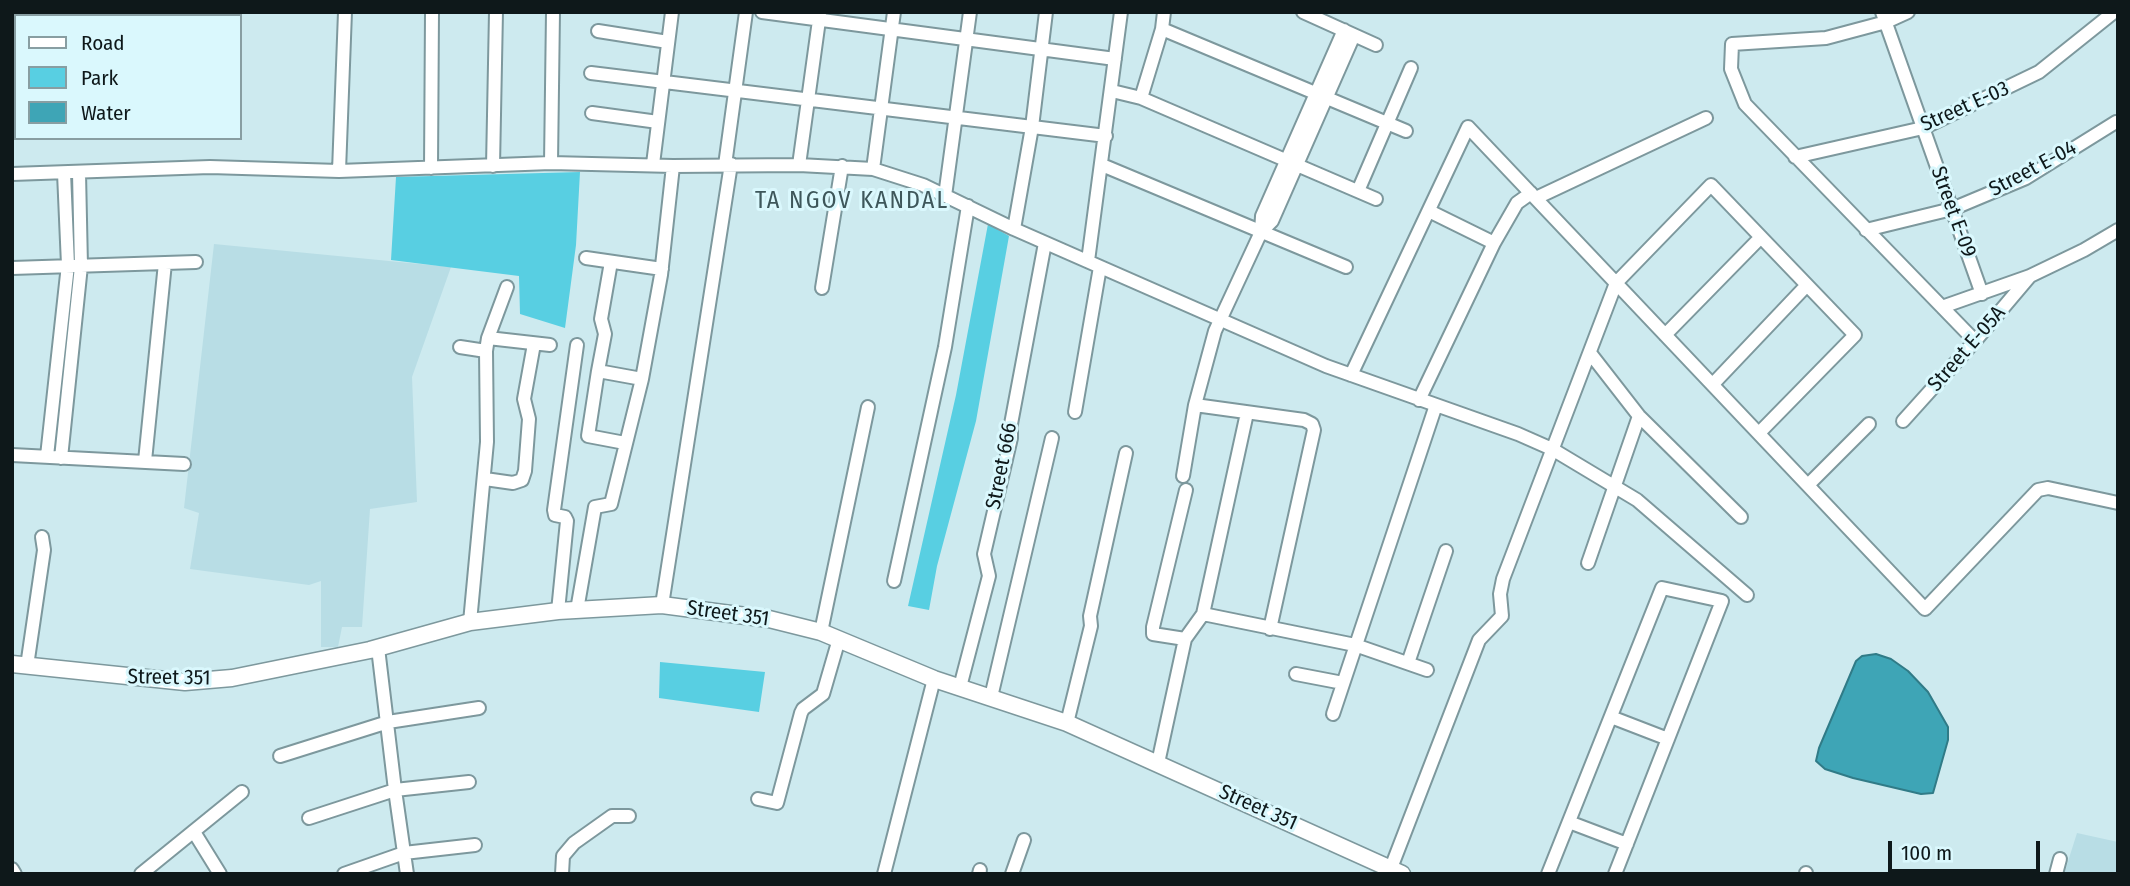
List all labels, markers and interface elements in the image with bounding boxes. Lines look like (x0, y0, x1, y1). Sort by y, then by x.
legend (14, 14, 242, 140)
text: Road (81, 30, 125, 56)
text: Park (81, 65, 118, 91)
street label: Street E-03 (1917, 76, 2013, 138)
text: Water (81, 100, 131, 126)
street label: Street E-04 (1985, 136, 2081, 202)
street label: Street E-09 (1925, 163, 1981, 261)
district label: TA NGOV KANDAL (757, 187, 947, 215)
street label: Street E-05A (1923, 301, 2011, 397)
street label: Street 666 (981, 420, 1023, 512)
street label: Street 351 (685, 596, 771, 632)
street label: Street 351 (127, 665, 211, 691)
street label: Street 351 (1215, 780, 1301, 836)
scale bar (1892, 826, 2044, 870)
text: 100 m (1901, 840, 1952, 866)

